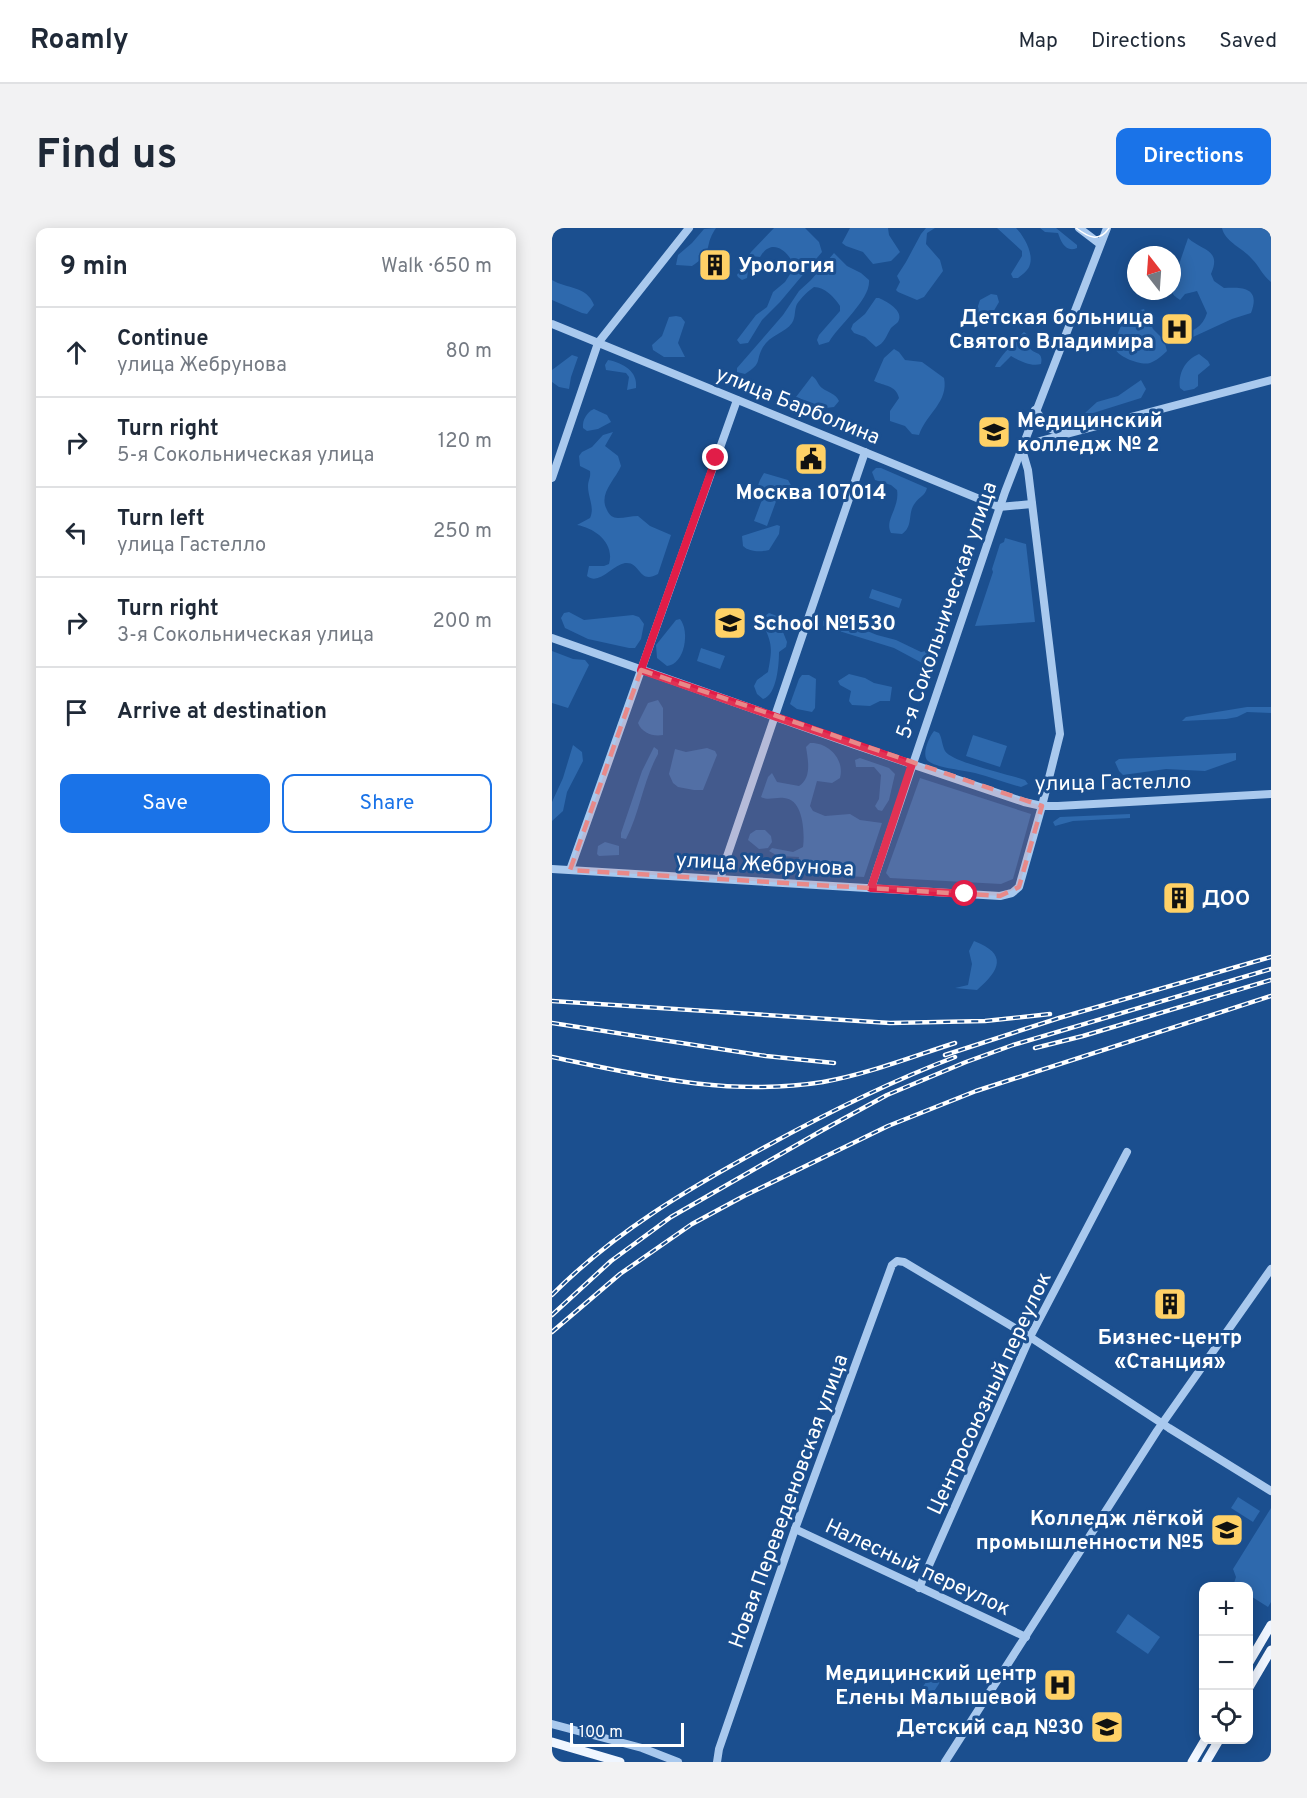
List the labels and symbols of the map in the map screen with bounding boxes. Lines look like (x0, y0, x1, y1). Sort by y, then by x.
north arrow (1127, 246, 1181, 300)
building icon: Урология (697, 247, 733, 283)
place label: Урология (738, 253, 835, 280)
place label: Детская больница Святого Владимира (949, 305, 1154, 356)
hospital icon: Детская больница Святого Владимира (1159, 311, 1195, 347)
street label: улица Барболина (711, 361, 884, 452)
place label: Медицинский колледж № 2 (1017, 408, 1163, 459)
school or university icon: Медицинский колледж № 2 (976, 414, 1012, 450)
public building icon: Москва 107014 (793, 441, 829, 477)
route end (702, 444, 728, 470)
street label: 5-я Сокольническая улица (891, 478, 1004, 743)
place label: Москва 107014 (736, 480, 886, 507)
school or university icon: School №1530 (712, 605, 748, 641)
place label: School №1530 (753, 611, 896, 638)
street label: улица Гастелло (1034, 769, 1192, 798)
street label: улица Жебрунова (675, 847, 855, 884)
route start (951, 880, 977, 906)
building icon: ДОО (1161, 880, 1197, 916)
place label: ДОО (1202, 886, 1250, 913)
street label: Центросоюзный переулок (922, 1268, 1059, 1519)
building icon: Бизнес-центр «Станция» (1152, 1286, 1188, 1322)
place label: Бизнес-центр «Станция» (1098, 1325, 1242, 1376)
street label: Новая Переведеновская улица (724, 1351, 855, 1652)
place label: Колледж лёгкой промышленности №5 (976, 1506, 1204, 1557)
school or university icon: Колледж лёгкой промышленности №5 (1209, 1512, 1245, 1548)
street label: Налесный переулок (820, 1514, 1014, 1623)
place label: Медицинский центр Елены Малышевой (825, 1661, 1037, 1712)
hospital icon: Медицинский центр Елены Малышевой (1042, 1667, 1078, 1703)
school or university icon: Детский сад №30 (1089, 1709, 1125, 1745)
place label: Детский сад №30 (897, 1715, 1084, 1742)
scale bar (570, 1720, 684, 1748)

